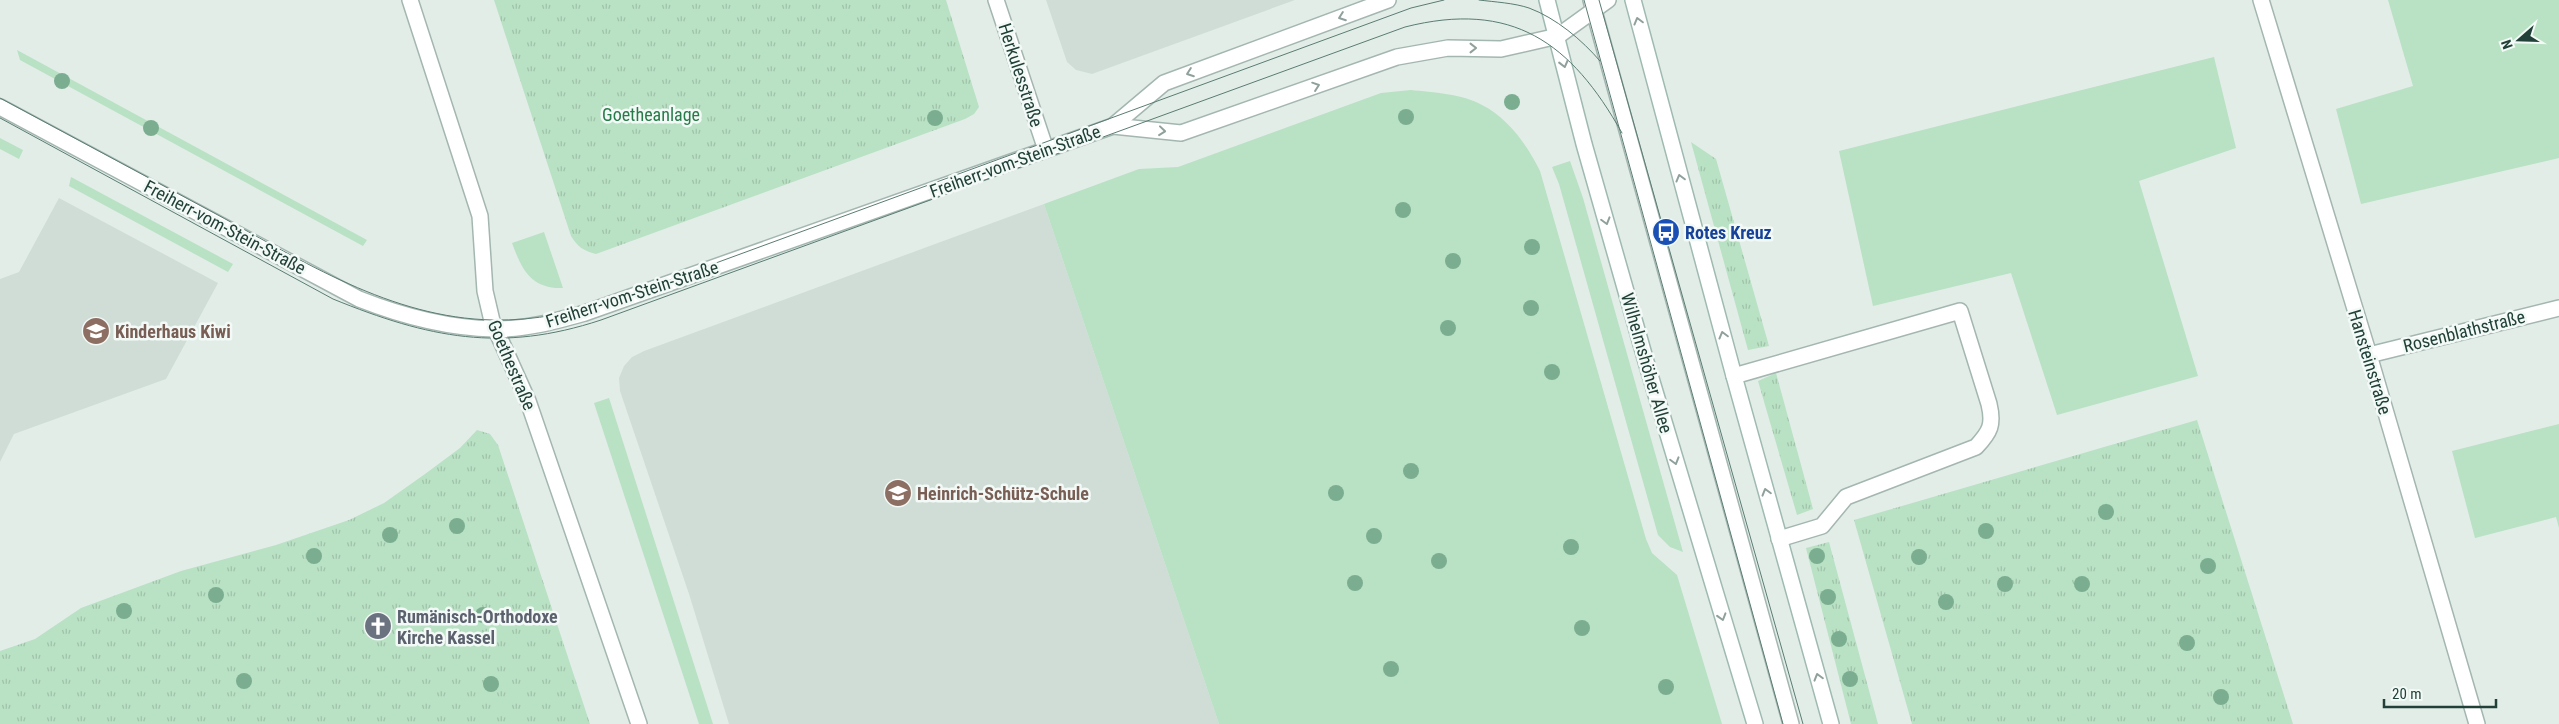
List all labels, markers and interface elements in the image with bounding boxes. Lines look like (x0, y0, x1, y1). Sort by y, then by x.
one-way arrow (1339, 11, 1347, 21)
north arrow (2494, 15, 2544, 65)
one-way arrow (1633, 17, 1644, 26)
street label: Herkulesstraße (994, 20, 1048, 130)
text: N (2498, 38, 2516, 51)
one-way arrow (1470, 43, 1477, 53)
one-way arrow (1558, 60, 1569, 69)
one-way arrow (1186, 67, 1195, 77)
one-way arrow (1311, 81, 1320, 91)
park label: Goetheanlage (602, 104, 700, 125)
street label: Freiherr-vom-Stein-Straße (927, 120, 1103, 202)
one-way arrow (1158, 125, 1166, 136)
one-way arrow (1675, 174, 1686, 183)
street label: Freiherr-vom-Stein-Straße (141, 175, 309, 279)
one-way arrow (1600, 217, 1611, 225)
bus stop icon: Rotes Kreuz (1651, 217, 1681, 247)
place label: Rotes Kreuz (1685, 222, 1772, 243)
street label: Freiherr-vom-Stein-Straße (543, 256, 721, 332)
street label: Wilhelmshöher Allee (1617, 290, 1677, 436)
street label: Rosenblathstraße (2401, 306, 2527, 356)
street label: Hansteinstraße (2344, 307, 2396, 417)
school or university icon: Kinderhaus Kiwi (81, 316, 111, 346)
street label: Goethestraße (484, 317, 540, 413)
place label: Kinderhaus Kiwi (115, 321, 231, 342)
one-way arrow (1718, 331, 1728, 340)
one-way arrow (1670, 457, 1680, 465)
school or university icon: Heinrich-Schütz-Schule (883, 478, 913, 508)
place label: Heinrich-Schütz-Schule (917, 483, 1089, 504)
one-way arrow (1761, 487, 1772, 496)
place label: Rumänisch-Orthodoxe Kirche Kassel (397, 606, 558, 648)
church icon: Rumänisch-Orthodoxe Kirche Kassel (363, 611, 393, 641)
one-way arrow (1717, 612, 1727, 620)
one-way arrow (1813, 673, 1824, 681)
scale bar (2384, 676, 2496, 708)
text: 20 m (2392, 685, 2422, 703)

